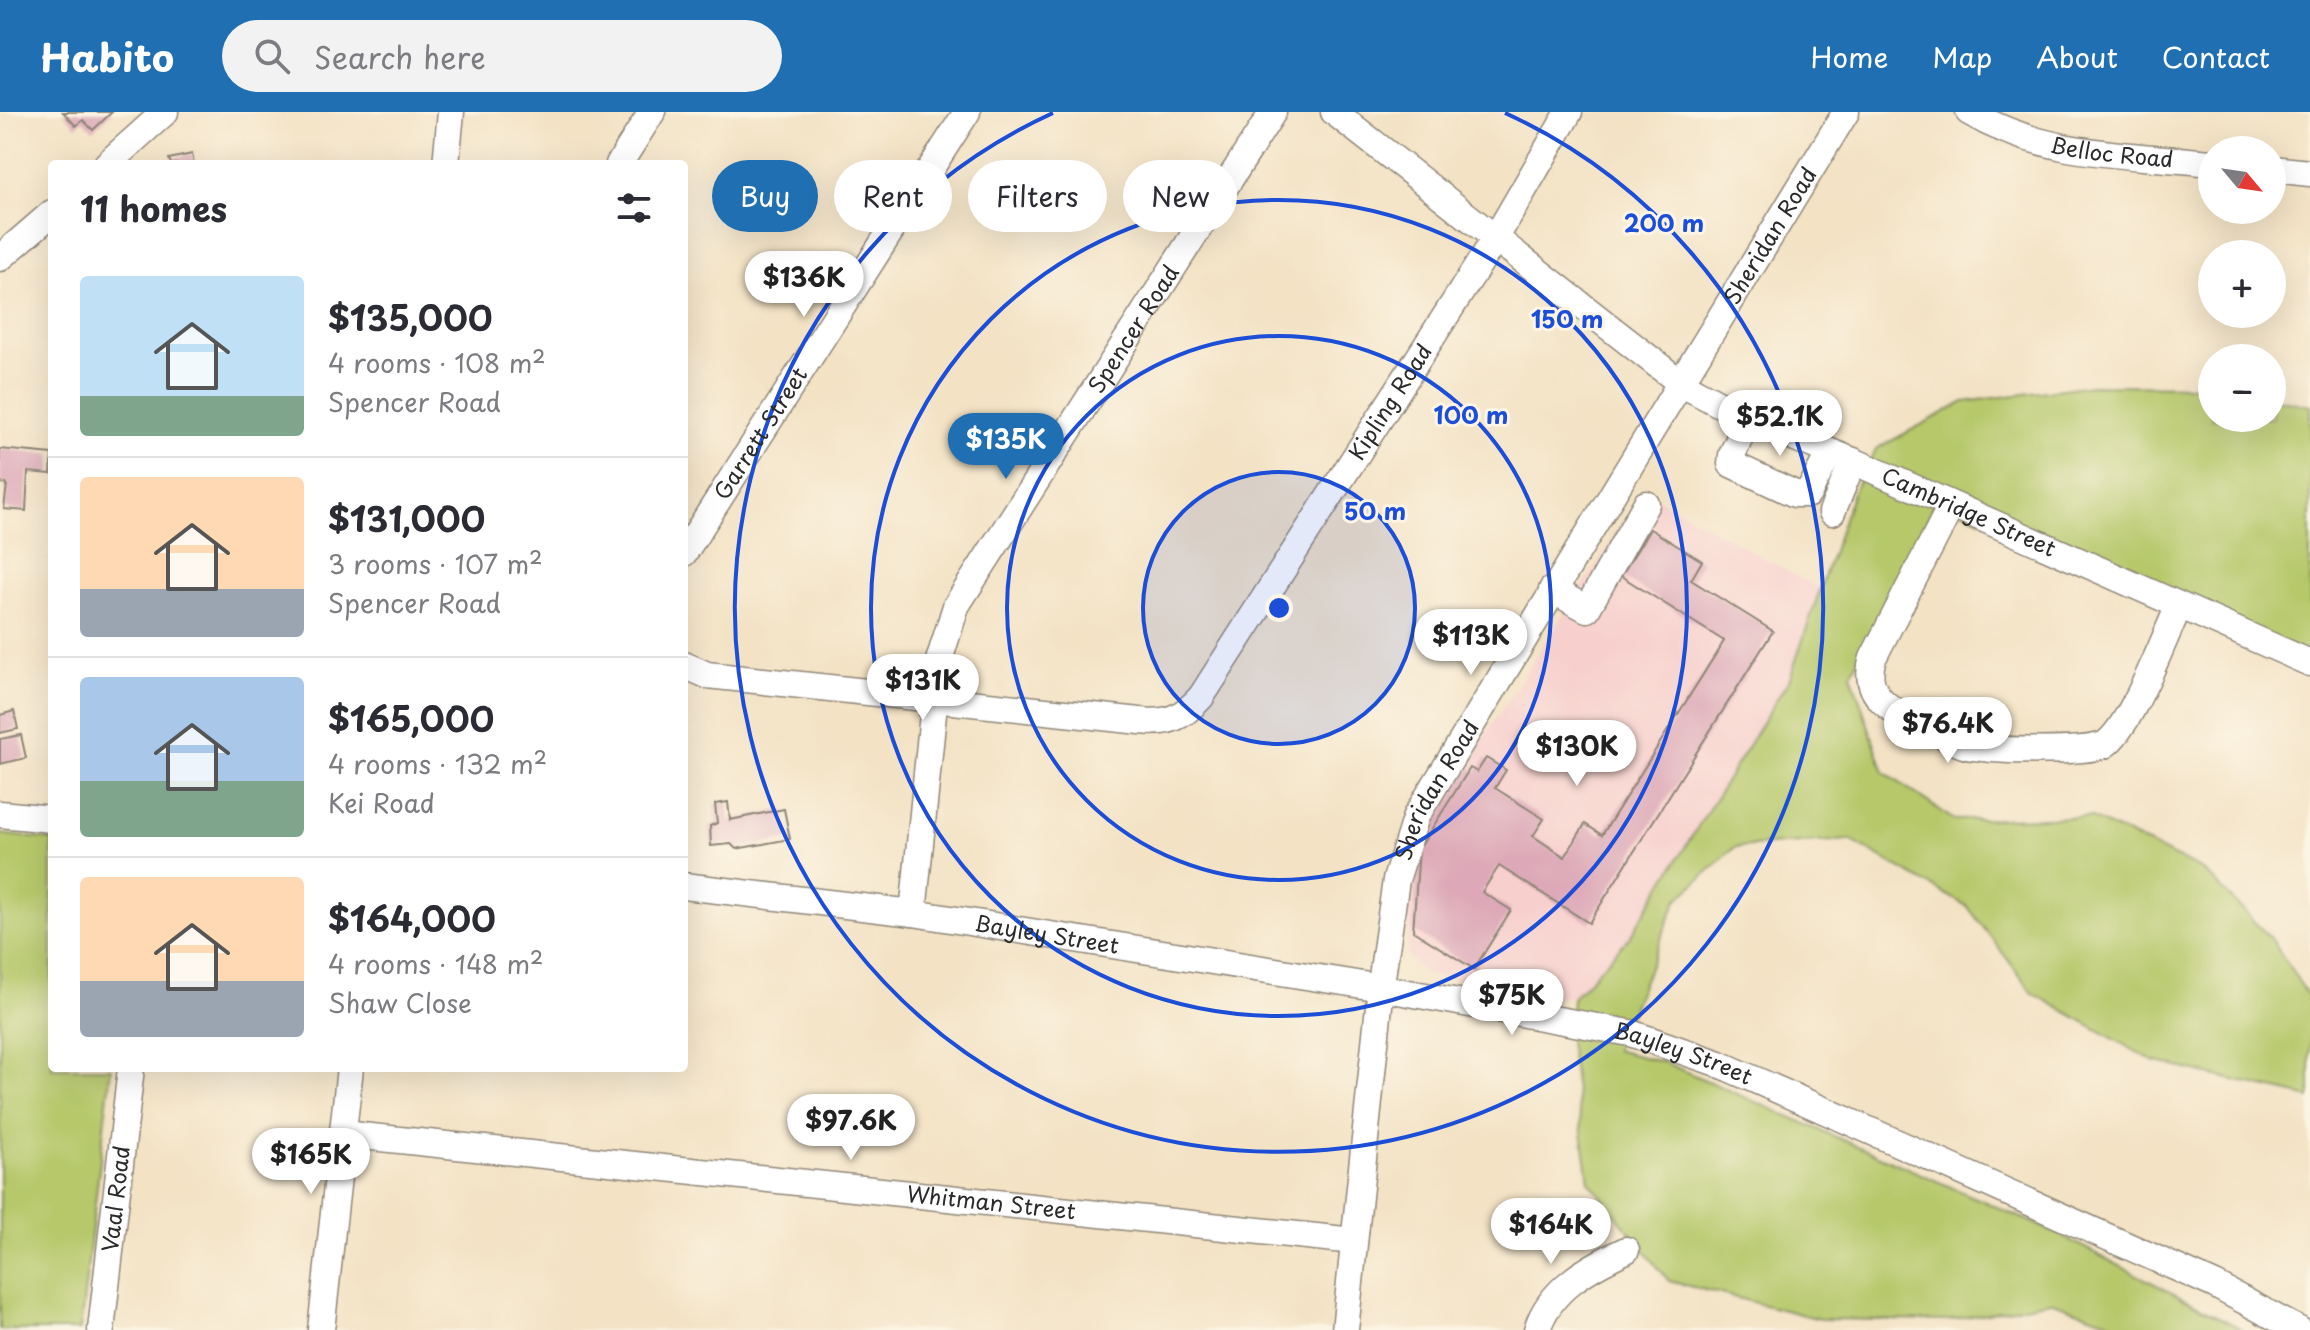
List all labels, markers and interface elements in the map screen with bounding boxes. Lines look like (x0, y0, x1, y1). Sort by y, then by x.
search box (222, 20, 782, 92)
text: Habito (40, 28, 174, 85)
icon: search (250, 34, 294, 78)
text: Search here (314, 34, 486, 79)
text: Home (1810, 35, 1888, 78)
text: Map (1932, 35, 1992, 78)
text: About (2036, 35, 2118, 78)
text: Contact (2162, 35, 2270, 78)
street label: Belloc Road (2047, 127, 2175, 174)
north arrow (2198, 136, 2286, 224)
map controls (2198, 136, 2286, 432)
chip: Buy (712, 160, 818, 232)
chip: Rent (834, 160, 952, 232)
chip: Filters (968, 160, 1107, 232)
chip: New (1123, 160, 1237, 232)
street label: Sheridan Road (1715, 160, 1824, 310)
text: 11 homes (80, 182, 227, 234)
icon: filters (612, 186, 656, 230)
text: 200 m (1624, 204, 1704, 240)
button: + (2198, 240, 2286, 328)
pin: $136K (748, 251, 860, 319)
text: $136K (763, 257, 845, 296)
street label: Spencer Road (1079, 258, 1186, 399)
text: $135,000 (328, 291, 493, 343)
text: 150 m (1531, 300, 1603, 336)
icon: home (144, 308, 240, 404)
street label: Kipling Road (1340, 337, 1439, 466)
text: 4 rooms · 108 m² (328, 343, 546, 382)
button: − (2198, 344, 2286, 432)
street label: Garrett Street (705, 360, 814, 506)
text: Spencer Road (328, 382, 501, 421)
pin: $52.1K (1715, 390, 1845, 458)
text: 100 m (1434, 396, 1508, 432)
text: $52.1K (1736, 396, 1824, 435)
pin: $135K (950, 413, 1062, 481)
text: $135K (966, 419, 1046, 458)
street label: Cambridge Street (1877, 458, 2062, 564)
text: $131,000 (328, 492, 485, 544)
text: 50 m (1344, 492, 1406, 528)
icon: home (144, 509, 240, 605)
text: 3 rooms · 107 m² (328, 544, 543, 583)
text: Spencer Road (328, 583, 501, 622)
centre of rings (1265, 594, 1293, 622)
pin: $113K (1415, 609, 1527, 677)
text: $113K (1432, 615, 1510, 654)
pin: $131K (867, 654, 979, 722)
text: $131K (885, 660, 961, 699)
text: $165,000 (328, 692, 494, 744)
pin: $76.4K (1883, 697, 2013, 765)
text: $76.4K (1902, 703, 1994, 742)
icon: home (144, 709, 240, 805)
street label: Sheridan Road (1385, 713, 1486, 864)
pin: $130K (1521, 720, 1633, 788)
text: $130K (1535, 726, 1619, 765)
text: 4 rooms · 132 m² (328, 744, 547, 783)
text: Kei Road (328, 783, 435, 822)
text: $164,000 (328, 892, 496, 944)
street label: Bayley Street (973, 905, 1121, 961)
icon: home (144, 909, 240, 1005)
text: 4 rooms · 148 m² (328, 944, 543, 983)
pin: $75K (1465, 969, 1559, 1037)
text: $75K (1479, 975, 1545, 1014)
text: Shaw Close (328, 983, 472, 1022)
street label: Bayley Street (1611, 1012, 1758, 1092)
pin: $97.6K (786, 1094, 916, 1162)
text: $97.6K (805, 1100, 897, 1139)
pin: $165K (255, 1128, 367, 1196)
text: $165K (270, 1134, 352, 1173)
street label: Vaal Road (92, 1144, 137, 1254)
street label: Whitman Street (906, 1176, 1077, 1226)
pin: $164K (1495, 1198, 1607, 1266)
text: $164K (1509, 1204, 1593, 1243)

